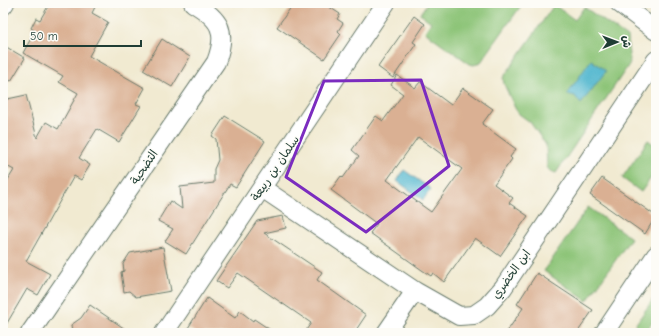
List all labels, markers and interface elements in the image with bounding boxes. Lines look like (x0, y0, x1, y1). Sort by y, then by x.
scale bar (24, 22, 141, 48)
north arrow (597, 22, 637, 62)
text: 50 m (30, 29, 58, 43)
text: ش (620, 36, 633, 48)
street label: سلمان بن ربيعة (248, 133, 303, 204)
street label: التضحية (127, 147, 161, 187)
street label: ابن الخضري (489, 247, 535, 302)

